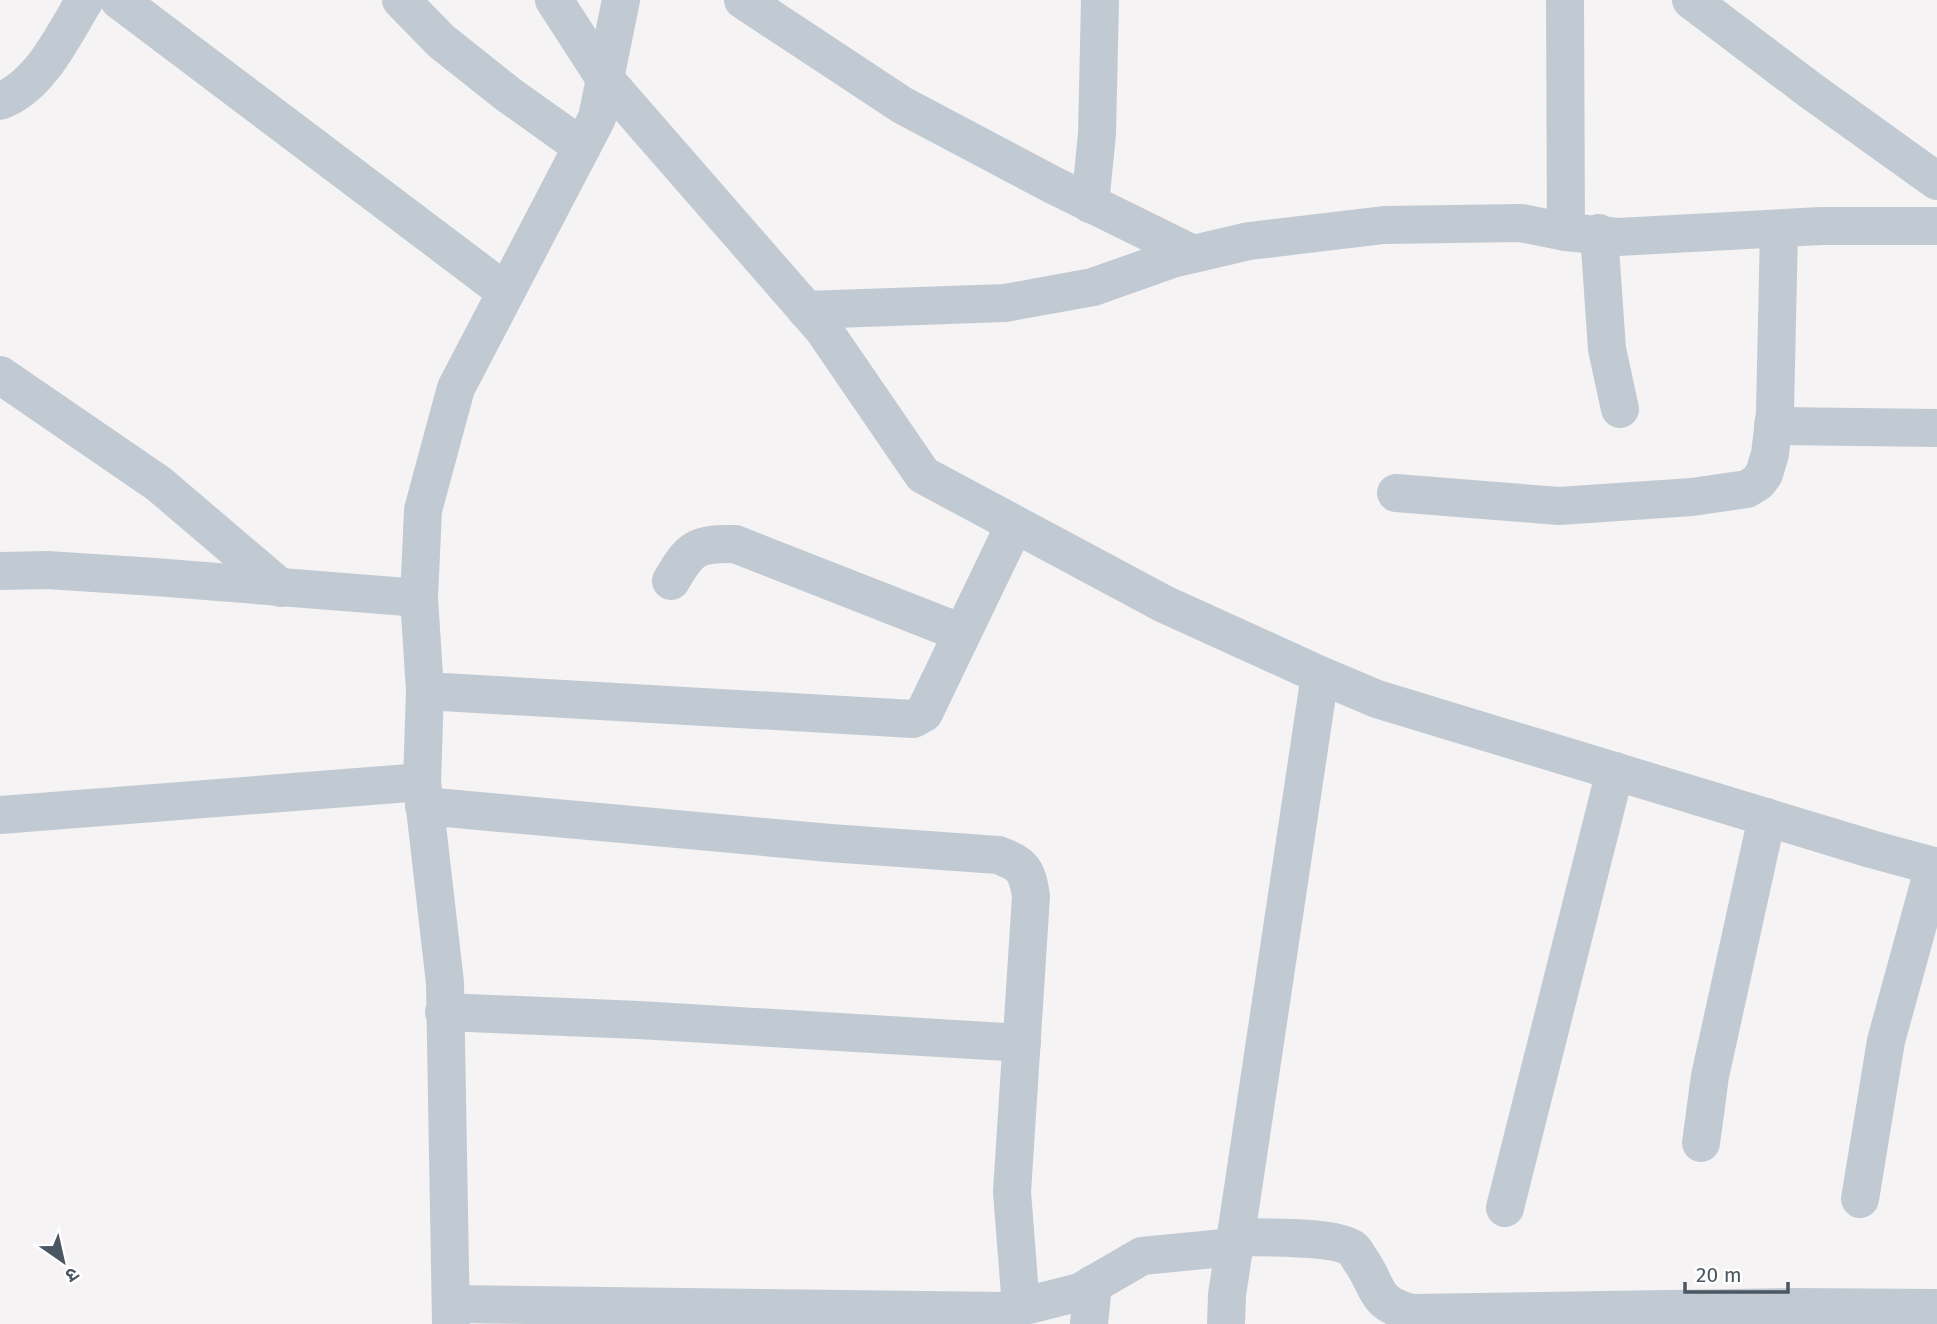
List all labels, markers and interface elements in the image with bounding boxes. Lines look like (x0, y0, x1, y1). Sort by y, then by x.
north arrow (28, 1226, 98, 1296)
scale bar (1685, 1250, 1788, 1294)
text: उ (60, 1262, 83, 1288)
text: 20 m (1696, 1262, 1742, 1288)

